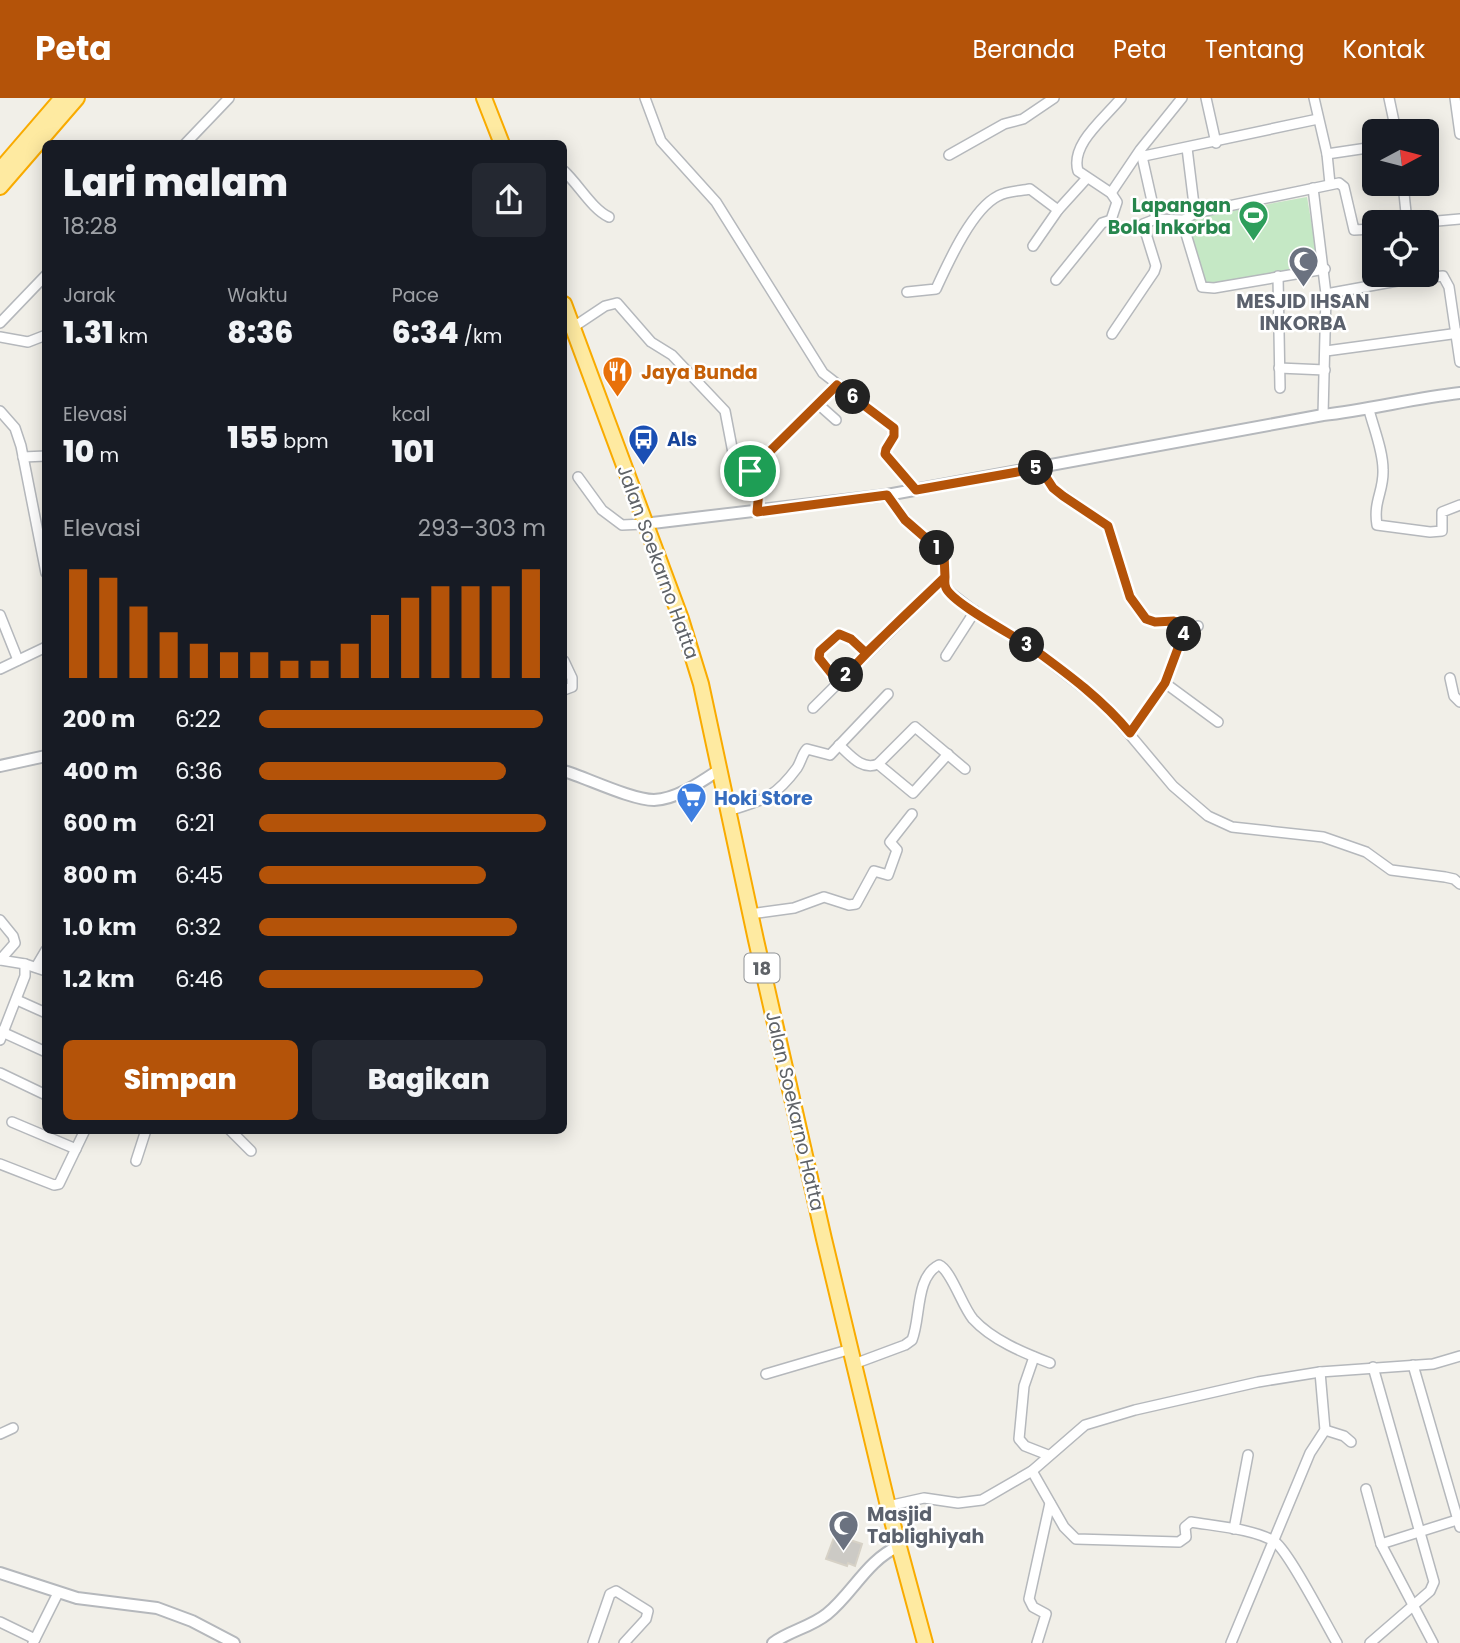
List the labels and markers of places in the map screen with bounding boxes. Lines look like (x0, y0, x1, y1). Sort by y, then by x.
place label: Lapangan Bola Inkorba (1108, 192, 1231, 241)
sports icon: Lapangan Bola Inkorba (1237, 199, 1271, 243)
mosque icon: MESJID IHSAN INKORBA (1286, 245, 1320, 289)
place label: MESJID IHSAN INKORBA (1236, 288, 1370, 337)
restaurant icon: Jaya Bunda (601, 355, 635, 399)
place label: Jaya Bunda (641, 359, 758, 386)
pin: 6 (836, 380, 870, 414)
bus stop icon: Als (627, 422, 661, 466)
place label: Als (667, 426, 697, 453)
pin (720, 441, 780, 501)
pin: 5 (1018, 450, 1054, 486)
pin: 1 (920, 531, 954, 566)
pin: 4 (1166, 616, 1202, 652)
pin: 3 (1010, 628, 1044, 662)
pin: 2 (828, 658, 864, 692)
supermarket icon: Hoki Store (674, 781, 708, 825)
place label: Hoki Store (714, 785, 813, 812)
place label: Masjid Tablighiyah (867, 1501, 984, 1550)
mosque icon: Masjid Tablighiyah (827, 1508, 861, 1552)

